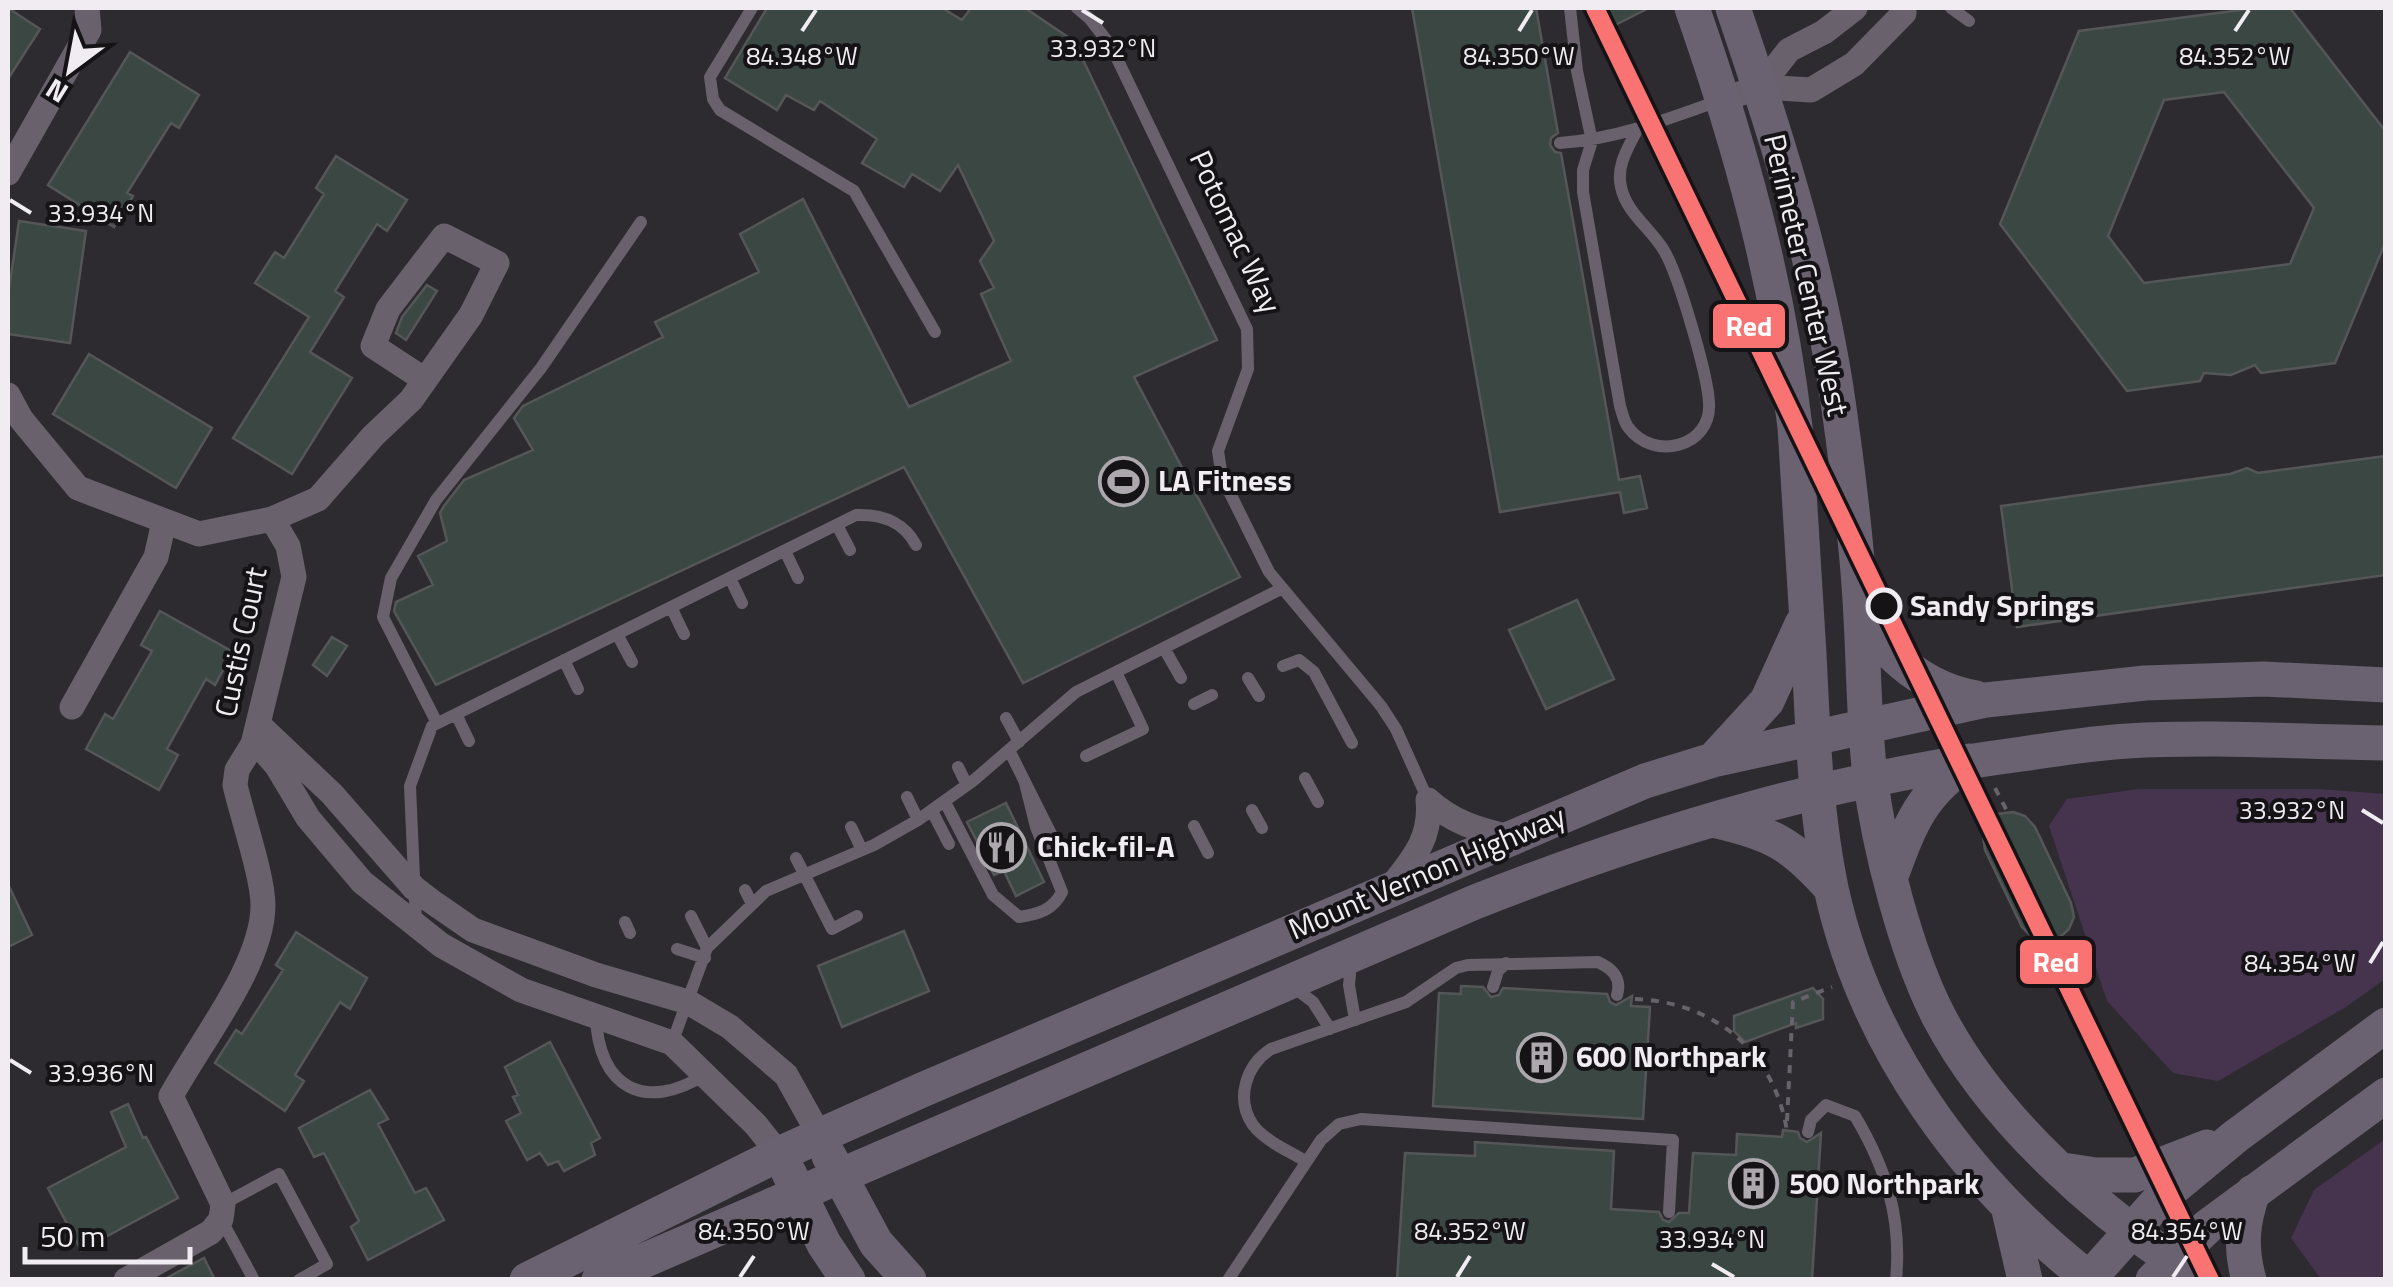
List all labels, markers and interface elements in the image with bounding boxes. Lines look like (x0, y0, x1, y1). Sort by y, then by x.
north arrow (20, 20, 120, 120)
text: 33.932°N (1050, 29, 1156, 67)
text: 84.348°W (746, 37, 858, 75)
text: 84.350°W (1463, 37, 1575, 75)
text: 84.352°W (2179, 37, 2291, 75)
text: N (37, 68, 76, 115)
street label: Perimeter Center West (1752, 129, 1862, 421)
street label: Potomac Way (1178, 143, 1294, 321)
text: 33.934°N (48, 194, 154, 232)
line badge: Red (1711, 302, 1787, 350)
text: Red (1726, 304, 1772, 347)
sports icon: LA Fitness (1097, 455, 1149, 507)
place label: LA Fitness (1158, 457, 1292, 503)
street label: Custis Court (202, 562, 278, 721)
place label: Sandy Springs (1910, 582, 2095, 628)
marker: Sandy Springs (1867, 589, 1901, 623)
text: 33.932°N (2239, 791, 2345, 829)
street label: Mount Vernon Highway (1281, 793, 1572, 951)
restaurant icon: Chick-fil-A (976, 821, 1028, 873)
place label: Chick-fil-A (1037, 823, 1175, 869)
line badge: Red (2018, 938, 2094, 986)
text: Red (2033, 940, 2079, 983)
text: 84.354°W (2244, 944, 2356, 982)
building icon: 600 Northpark (1515, 1031, 1567, 1083)
place label: 600 Northpark (1576, 1033, 1767, 1079)
text: 33.936°N (48, 1054, 154, 1092)
building icon: 500 Northpark (1728, 1158, 1780, 1210)
place label: 500 Northpark (1789, 1160, 1980, 1206)
scale bar (25, 1202, 190, 1264)
text: 84.350°W (698, 1212, 810, 1250)
text: 84.352°W (1414, 1212, 1526, 1250)
text: 84.354°W (2131, 1212, 2243, 1250)
text: 50 m (40, 1213, 105, 1259)
text: 33.934°N (1659, 1220, 1765, 1258)

